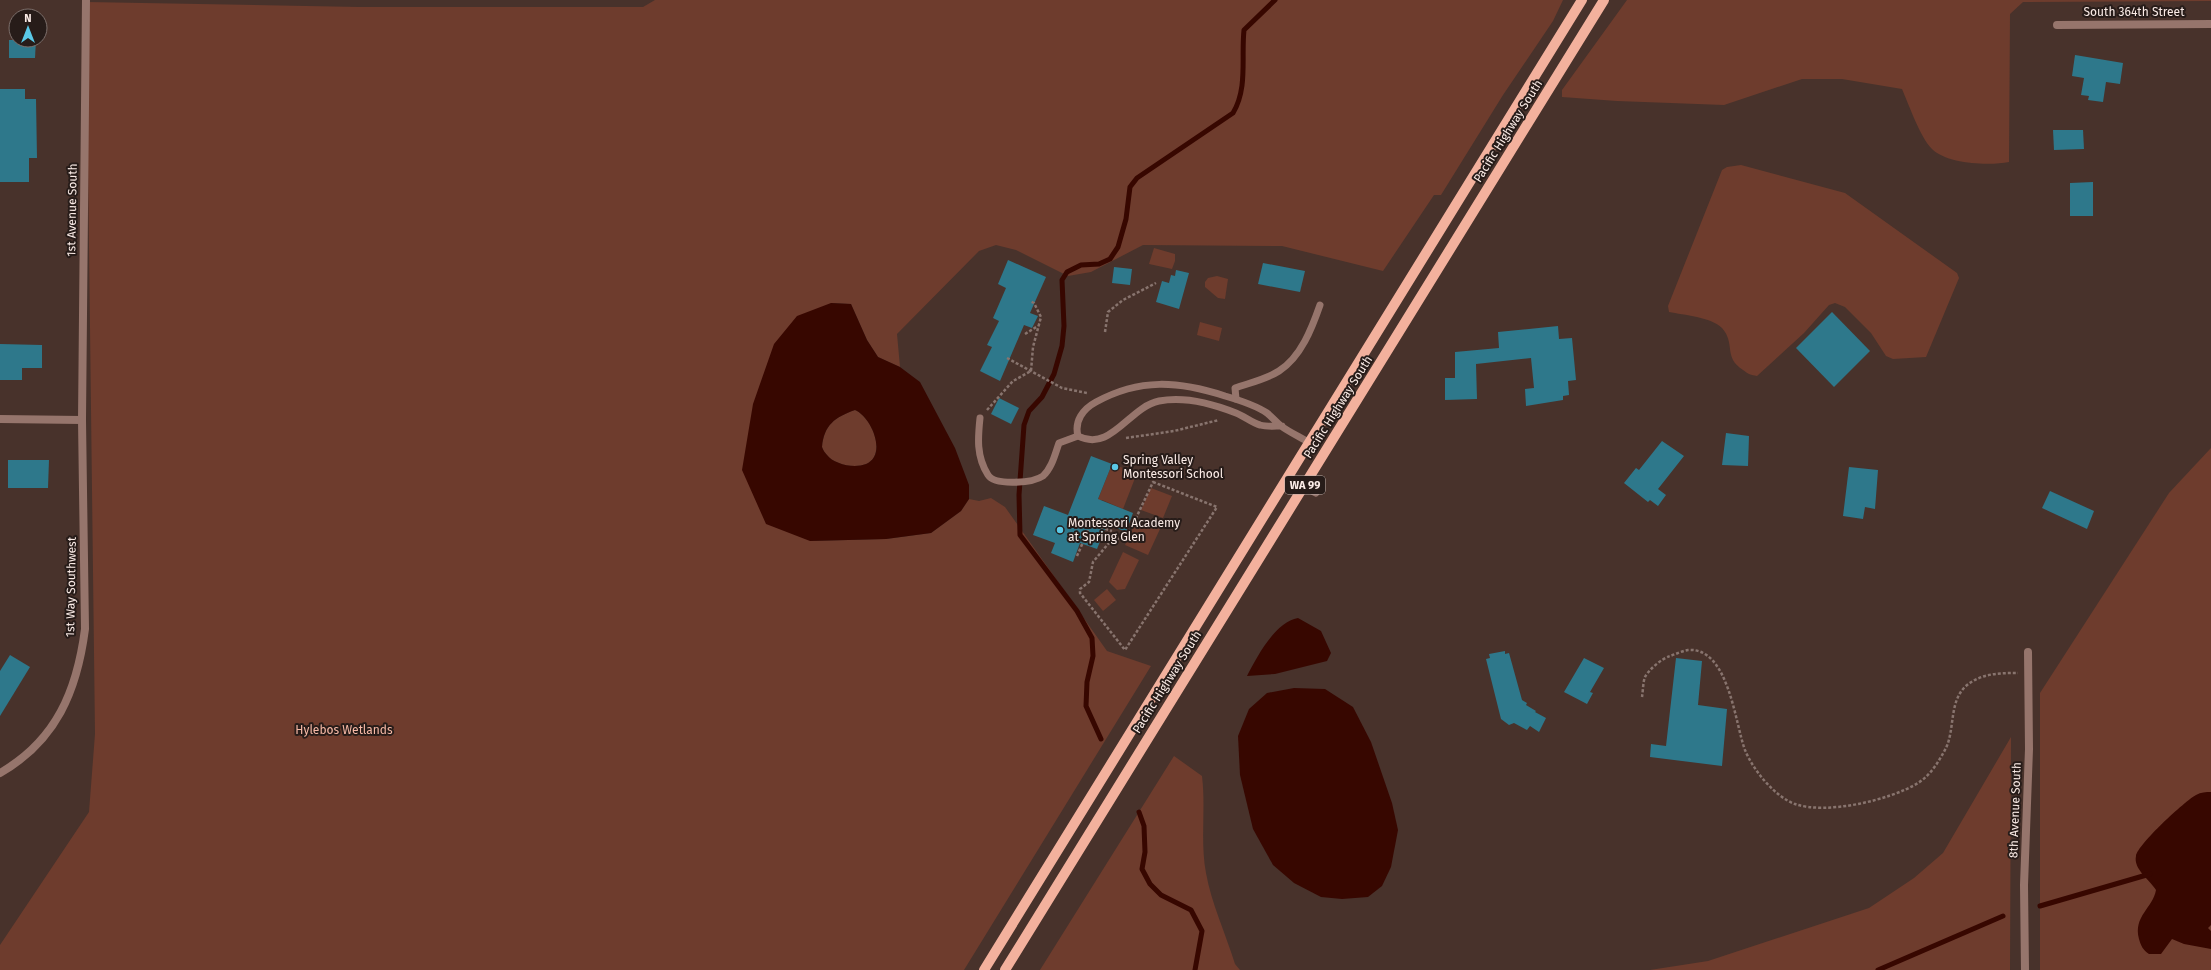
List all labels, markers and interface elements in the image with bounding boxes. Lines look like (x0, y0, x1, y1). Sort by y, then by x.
street label: South 364th Street (2084, 5, 2185, 19)
north arrow (8, 8, 48, 48)
text: N (24, 12, 32, 25)
street label: Pacific Highway South (1471, 77, 1545, 185)
street label: 1st Avenue South (64, 163, 80, 257)
street label: Pacific Highway South (1301, 353, 1375, 461)
place label: Spring Valley Montessori School (1123, 453, 1224, 481)
marker: Spring Valley Montessori School (1110, 462, 1120, 472)
road number: WA 99 (1285, 476, 1325, 494)
place label: Montessori Academy at Spring Glen (1068, 516, 1180, 544)
marker: Montessori Academy at Spring Glen (1055, 525, 1065, 535)
street label: 1st Way Southwest (63, 536, 79, 637)
street label: Pacific Highway South (1130, 628, 1204, 736)
park label: Hylebos Wetlands (295, 723, 393, 737)
street label: 8th Avenue South (2006, 762, 2024, 858)

